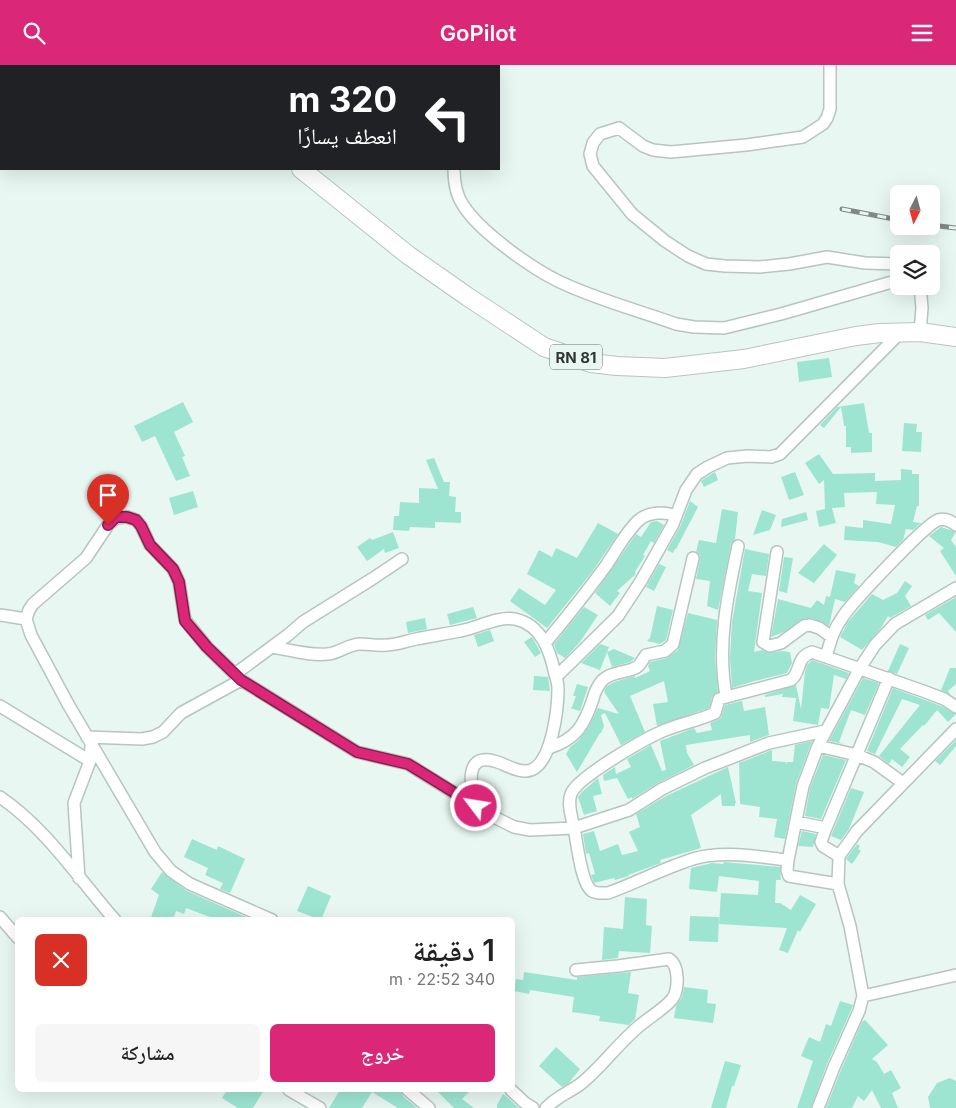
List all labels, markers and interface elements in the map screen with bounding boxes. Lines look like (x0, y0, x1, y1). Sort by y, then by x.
icon: search (20, 19, 48, 47)
icon: menu (908, 19, 936, 47)
text: GoPilot (440, 20, 516, 46)
text: 320 m (289, 78, 397, 120)
icon: left (415, 85, 480, 150)
text: انعطف يسارًا (297, 123, 397, 149)
north arrow (890, 185, 940, 235)
map controls (890, 185, 940, 295)
button: layers (890, 245, 940, 295)
road number: RN 81 (550, 345, 602, 369)
pin (87, 474, 129, 525)
icon: arrive (94, 481, 122, 509)
position arrow (449, 779, 501, 831)
text: 1 دقيقة (412, 932, 495, 968)
button: close (35, 934, 87, 986)
text: 340 m · 22:52 (389, 969, 495, 989)
button: مشاركة (35, 1024, 260, 1082)
button: خروج (270, 1024, 495, 1082)

